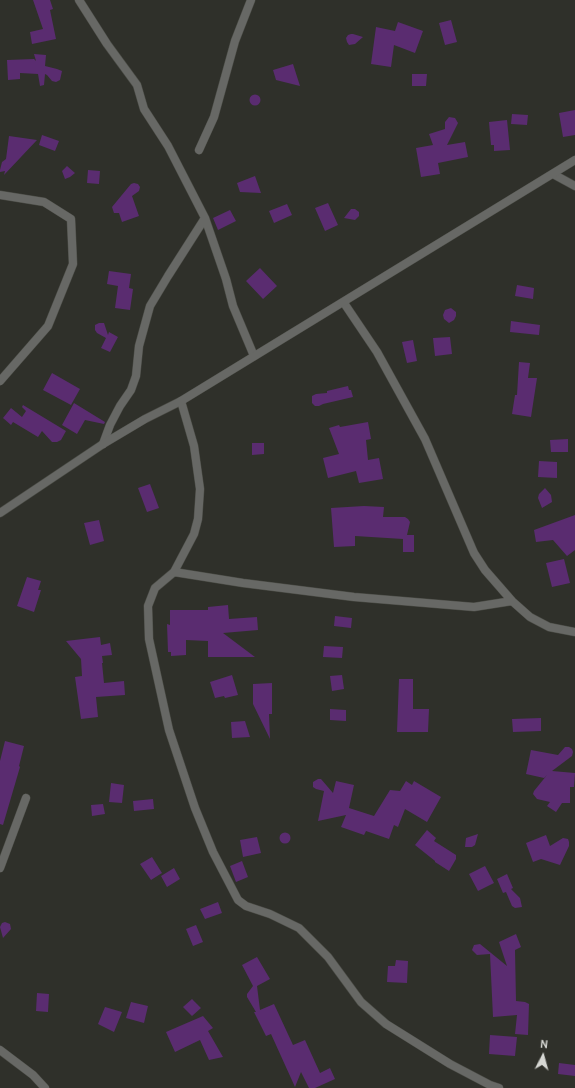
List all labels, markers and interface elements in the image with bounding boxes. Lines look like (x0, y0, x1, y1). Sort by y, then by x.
north arrow (523, 1036, 563, 1076)
text: N (540, 1037, 549, 1051)

